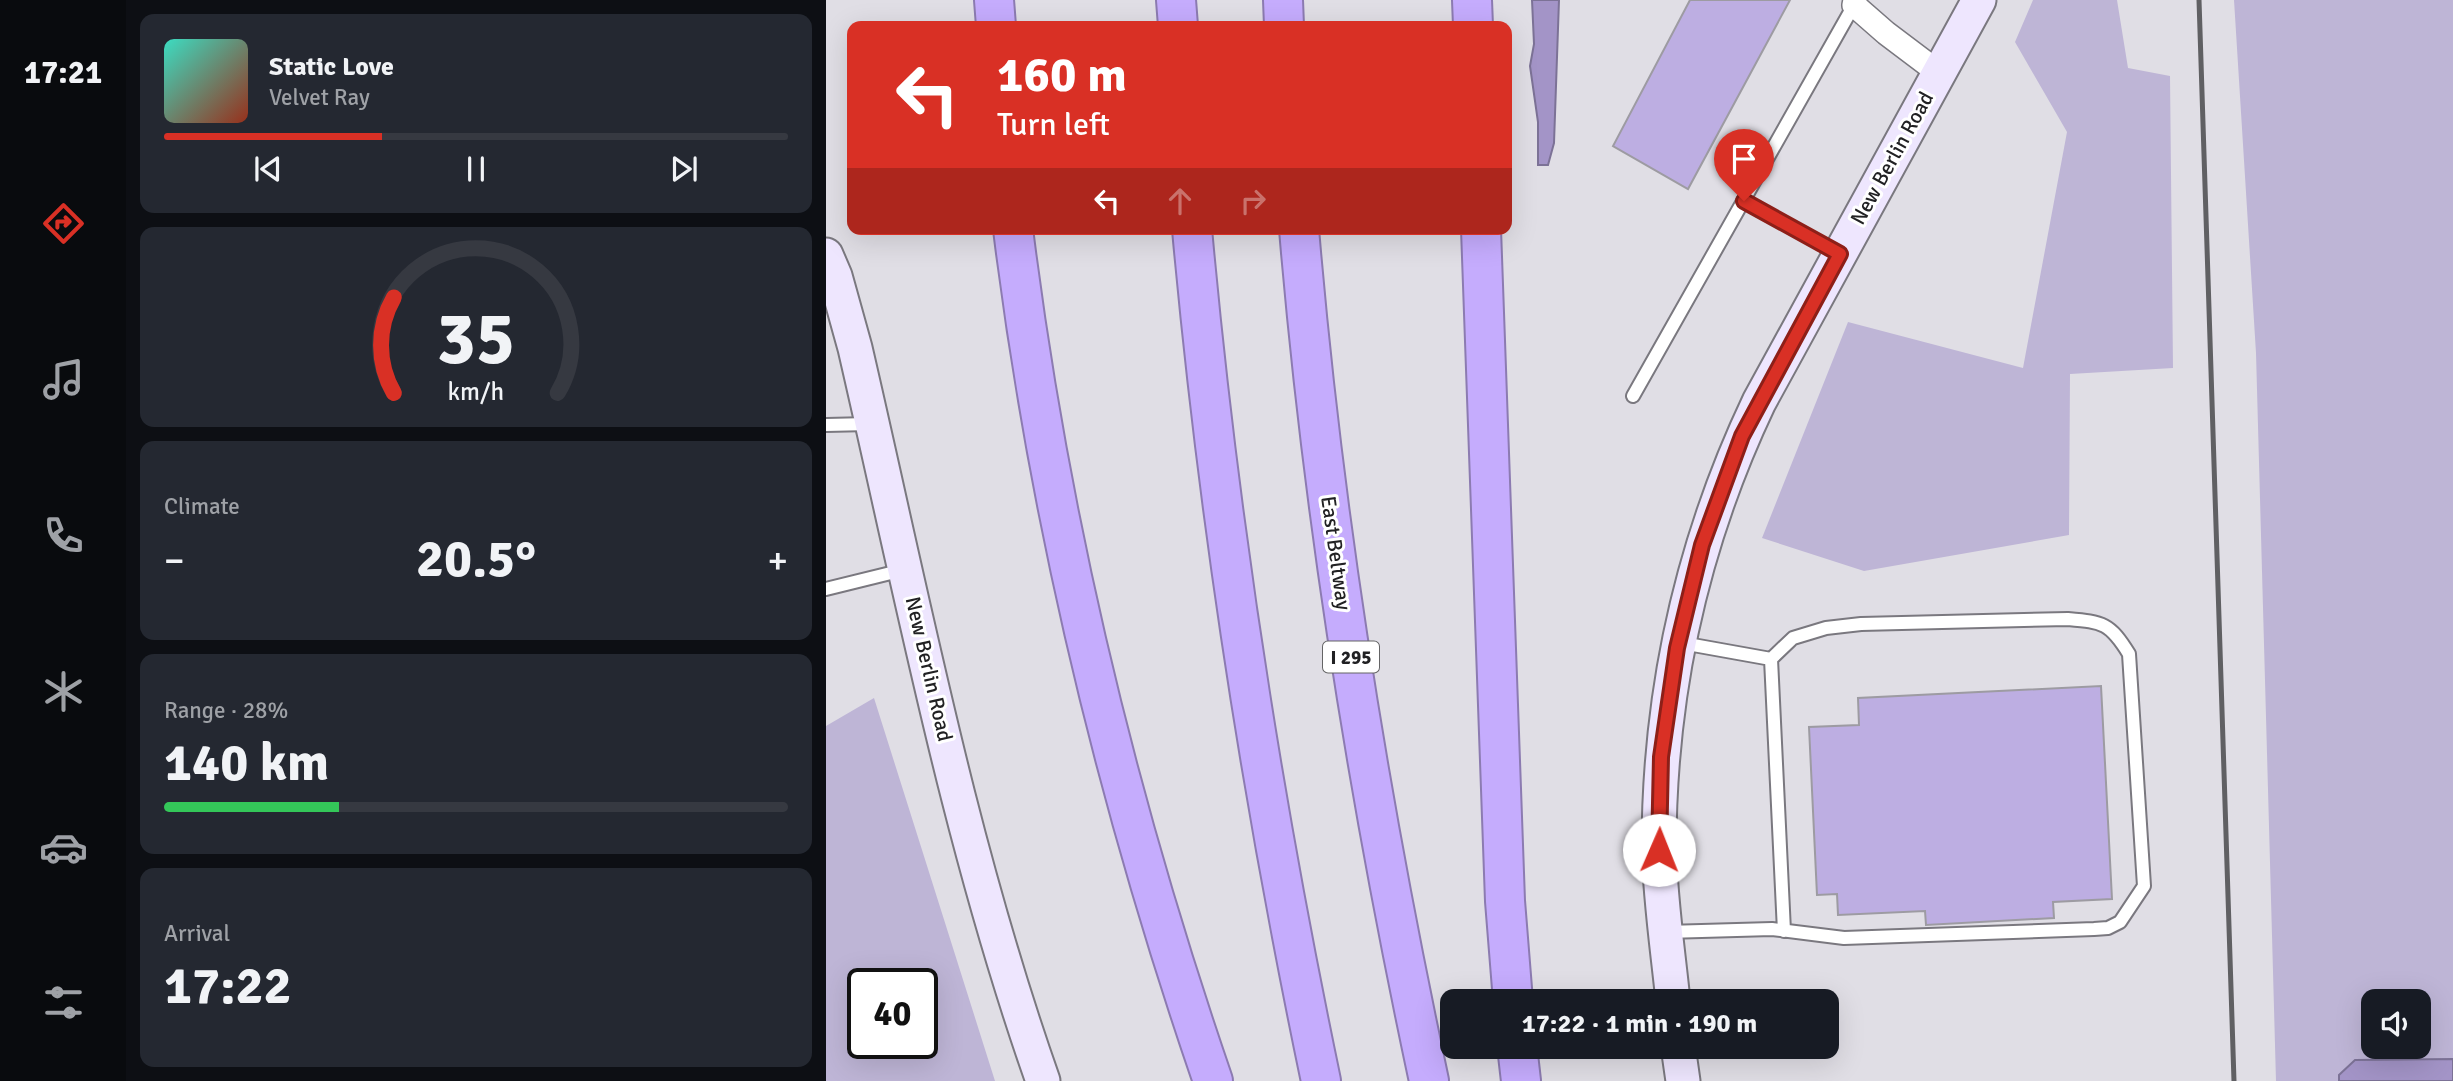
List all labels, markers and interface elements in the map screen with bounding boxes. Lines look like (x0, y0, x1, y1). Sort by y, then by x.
text: 160 m (997, 45, 1127, 105)
icon: left (882, 49, 973, 140)
text: Static Love (269, 51, 394, 83)
text: 17:21 (24, 53, 102, 92)
text: Velvet Ray (269, 83, 370, 112)
street label: New Berlin Road (1845, 87, 1939, 229)
text: Turn left (997, 105, 1110, 144)
pin (1714, 129, 1774, 201)
icon: arrive (1725, 140, 1763, 178)
icon: previous (249, 150, 287, 188)
icon: pause (457, 150, 495, 188)
icon: next (665, 150, 703, 188)
icon: left (1088, 182, 1126, 220)
icon: ahead (1161, 182, 1199, 220)
icon: right (1234, 182, 1272, 220)
icon: directions (39, 199, 88, 248)
text: 35 (437, 296, 515, 385)
icon: music (39, 355, 88, 404)
text: km/h (448, 376, 504, 407)
text: Climate (164, 492, 240, 521)
street label: East Beltway (1315, 494, 1357, 612)
icon: phone (39, 511, 88, 560)
text: 20.5° (416, 527, 536, 591)
text: − (164, 537, 185, 584)
text: + (767, 537, 788, 584)
street label: New Berlin Road (900, 594, 958, 744)
road number: I 295 (1323, 642, 1379, 672)
icon: climate (39, 667, 88, 716)
text: Range · 28% (164, 696, 288, 725)
text: 140 km (164, 731, 329, 795)
position arrow (1622, 813, 1696, 887)
icon: car (39, 823, 88, 872)
text: Arrival (164, 919, 230, 948)
text: 17:22 (164, 954, 292, 1018)
speed limit sign: 40 (847, 968, 938, 1059)
icon: filters (39, 978, 88, 1027)
map controls (2361, 989, 2431, 1059)
button: sound (2361, 989, 2431, 1059)
text: 17:22 · 1 min · 190 m (1522, 1008, 1757, 1040)

